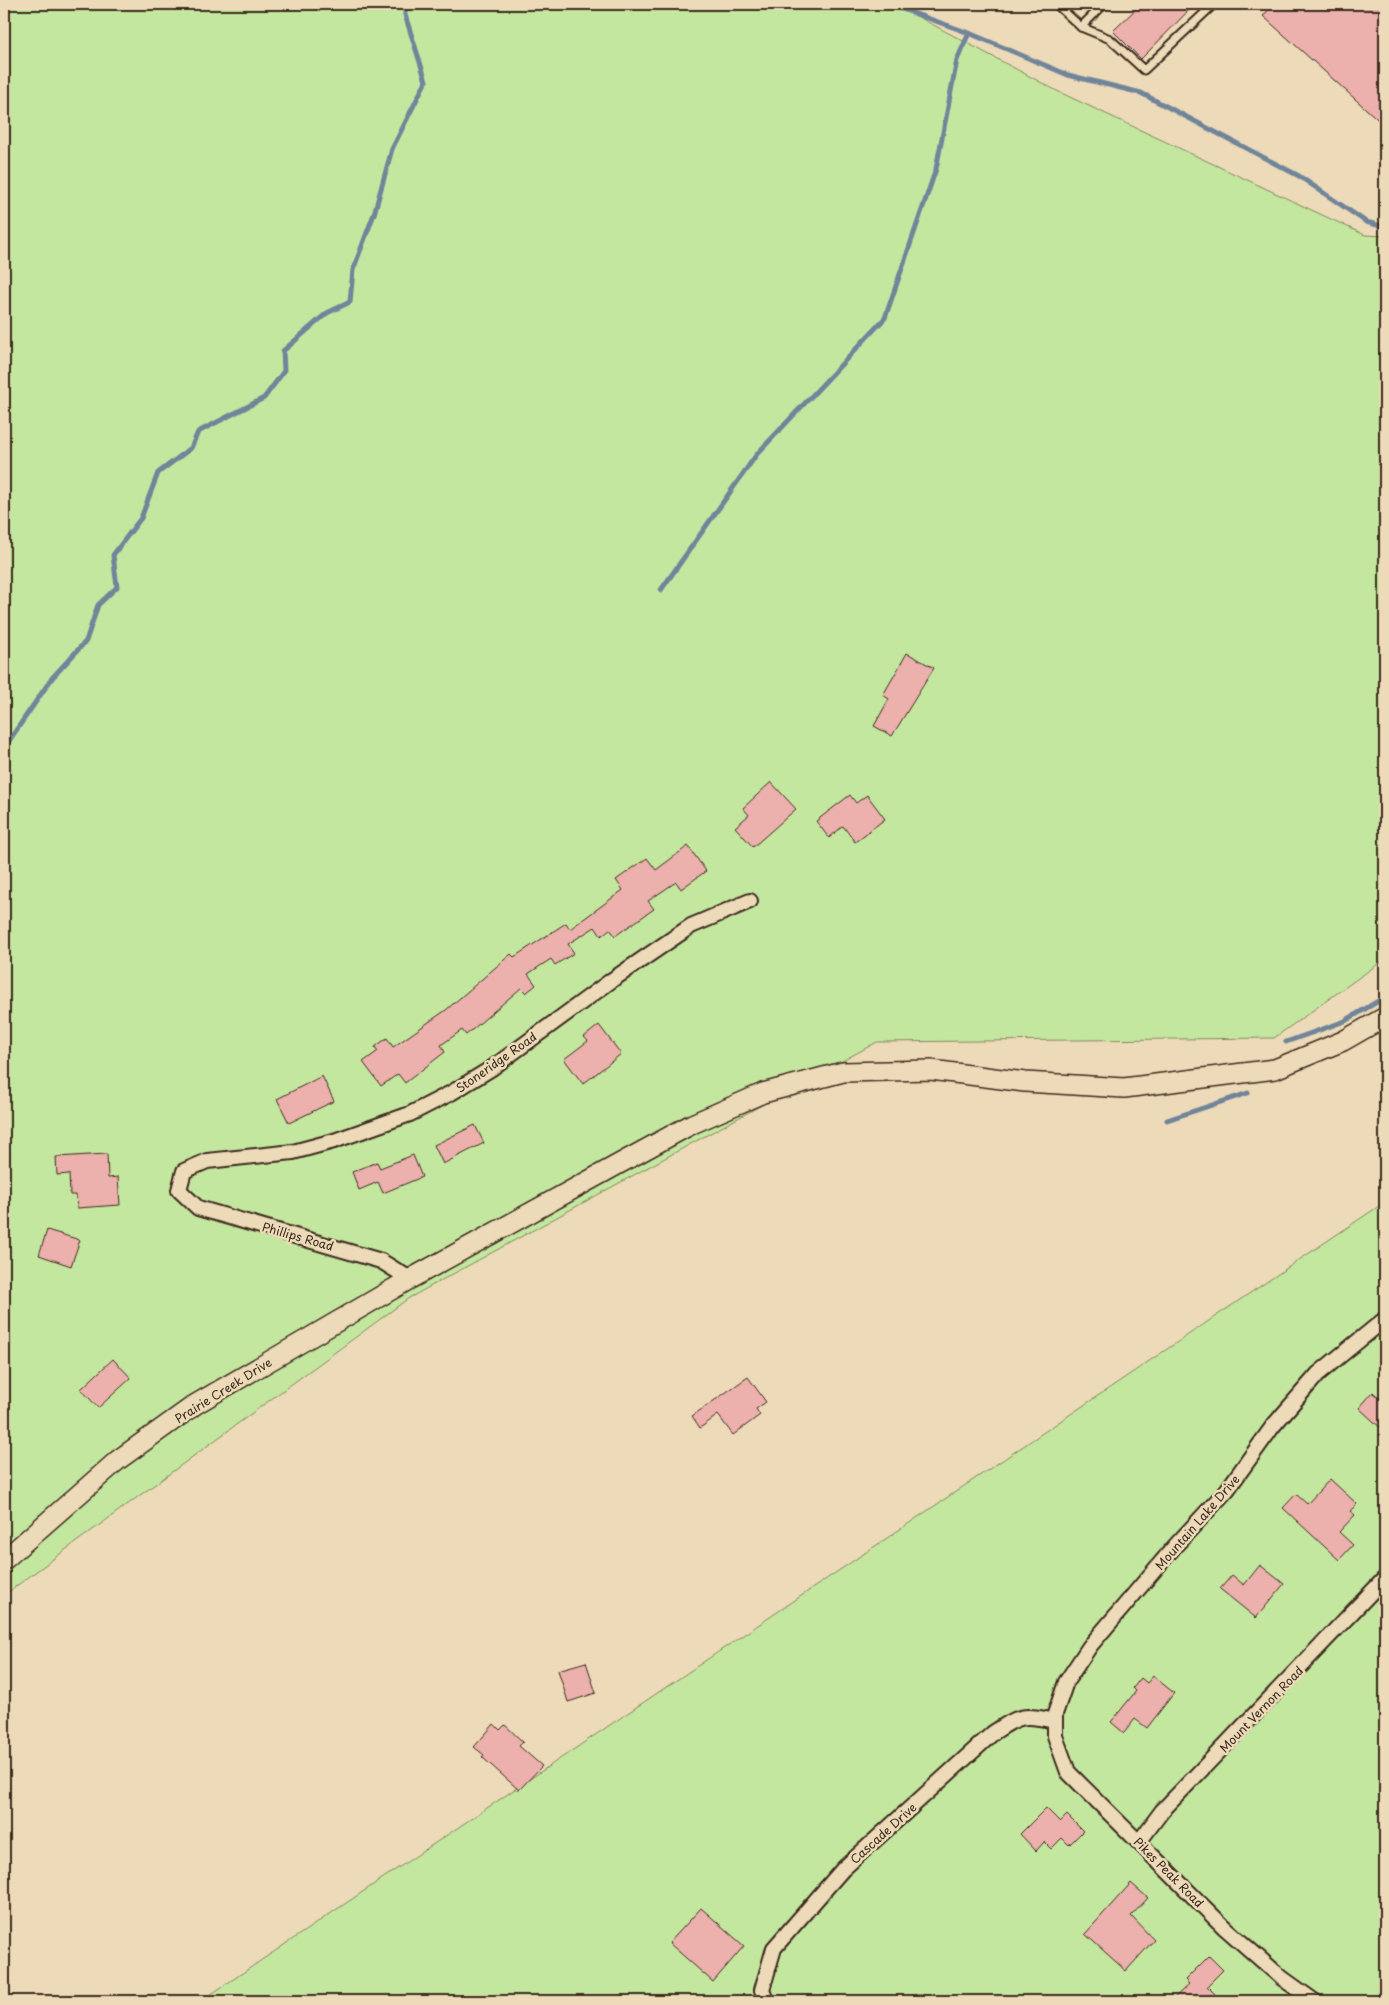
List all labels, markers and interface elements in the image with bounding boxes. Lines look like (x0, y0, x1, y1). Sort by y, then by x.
street label: Stoneridge Road (452, 1027, 540, 1097)
street label: Phillips Road (260, 1217, 336, 1255)
street label: Prairie Creek Drive (171, 1353, 275, 1427)
street label: Mountain Lake Drive (1151, 1470, 1243, 1574)
street label: Mount Vernon Road (1215, 1662, 1307, 1756)
street label: Cascade Drive (846, 1798, 920, 1868)
street label: Pikes Peak Road (1130, 1833, 1208, 1911)

